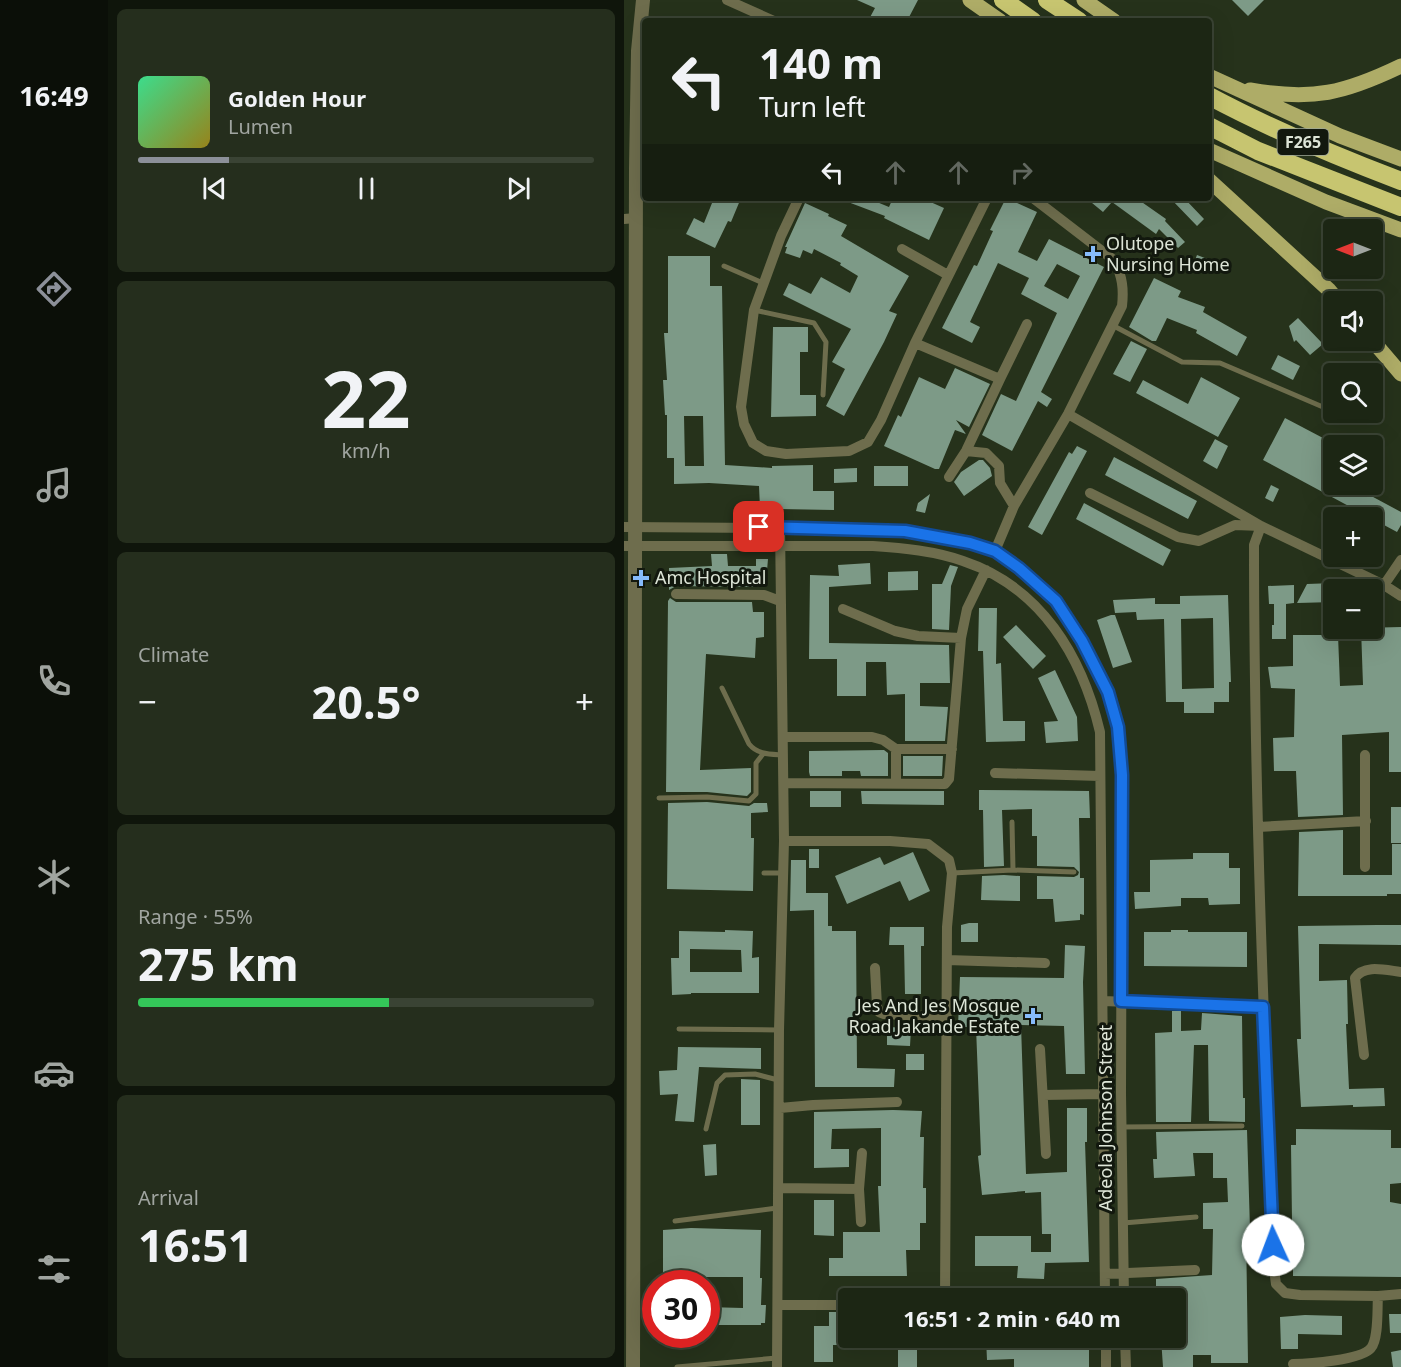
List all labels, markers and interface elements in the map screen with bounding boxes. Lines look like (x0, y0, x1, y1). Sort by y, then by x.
text: 140 m (759, 34, 883, 91)
icon: left (660, 42, 738, 120)
text: 16:49 (19, 77, 89, 114)
text: Golden Hour (228, 83, 366, 113)
text: Turn left (759, 88, 865, 125)
text: Lumen (228, 113, 293, 140)
road number: F265 (1278, 129, 1328, 155)
icon: left (816, 156, 849, 189)
icon: ahead (879, 156, 912, 189)
icon: ahead (942, 156, 975, 189)
icon: right (1005, 156, 1038, 189)
icon: previous (198, 172, 231, 205)
icon: pause (350, 172, 383, 205)
icon: next (502, 172, 535, 205)
north arrow (1323, 219, 1383, 279)
map controls (1323, 219, 1383, 639)
place label: Olutope Nursing Home (1106, 231, 1230, 276)
marker: Olutope Nursing Home (1084, 245, 1102, 263)
icon: directions (33, 268, 75, 310)
button: sound (1323, 291, 1383, 351)
text: 22 (321, 345, 411, 451)
button: search (1323, 363, 1383, 423)
button: layers (1323, 435, 1383, 495)
text: km/h (341, 437, 391, 464)
icon: music (33, 464, 75, 506)
pin (733, 501, 784, 552)
button: + (1323, 507, 1383, 567)
icon: arrive (742, 510, 775, 543)
place label: Amc Hospital (655, 565, 766, 589)
marker: Amc Hospital (632, 569, 650, 587)
button: − (1323, 579, 1383, 639)
text: Climate (138, 641, 209, 668)
icon: phone (33, 660, 75, 702)
text: 20.5° (312, 671, 420, 732)
text: − (138, 679, 157, 724)
text: + (575, 679, 594, 724)
icon: climate (33, 856, 75, 898)
text: Range · 55% (138, 903, 253, 930)
text: 275 km (138, 933, 299, 994)
place label: Jes And Jes Mosque Road Jakande Estate (848, 993, 1020, 1038)
marker: Jes And Jes Mosque Road Jakande Estate (1024, 1007, 1042, 1025)
street label: Adeola Johnson Street (1093, 1024, 1117, 1211)
icon: car (33, 1052, 75, 1094)
text: Arrival (138, 1184, 199, 1211)
position arrow (1241, 1213, 1305, 1277)
text: 16:51 (138, 1214, 254, 1275)
icon: filters (33, 1248, 75, 1290)
speed limit sign: 30 (642, 1270, 720, 1348)
text: 16:51 · 2 min · 640 m (903, 1303, 1121, 1333)

